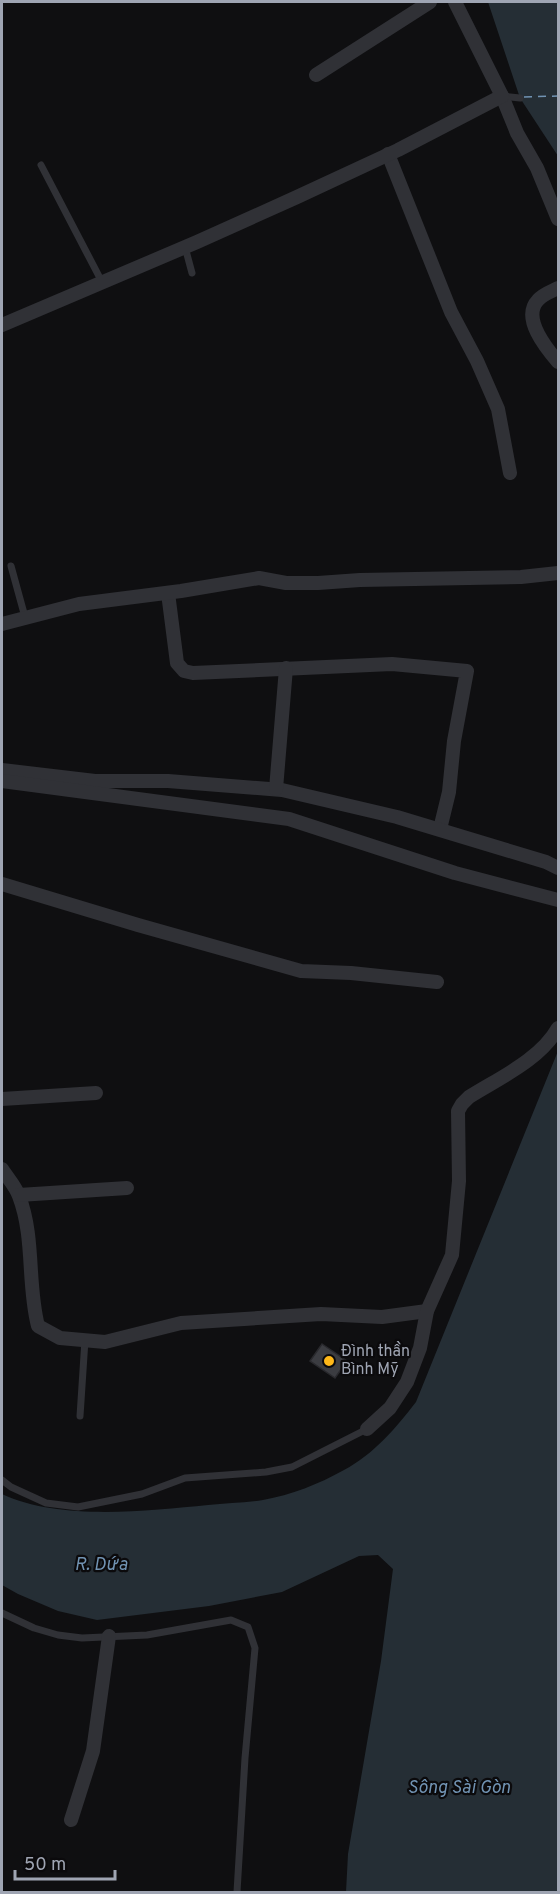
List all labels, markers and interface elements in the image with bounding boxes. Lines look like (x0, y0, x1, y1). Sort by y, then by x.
place label: Đình thần Bình Mỹ (341, 1341, 410, 1380)
marker: Đình thần Bình Mỹ (322, 1354, 336, 1368)
water label: R. Dứa (75, 1554, 128, 1577)
water label: Sông Sài Gòn (408, 1777, 511, 1800)
scale bar (15, 1843, 116, 1881)
text: 50 m (24, 1854, 66, 1877)

